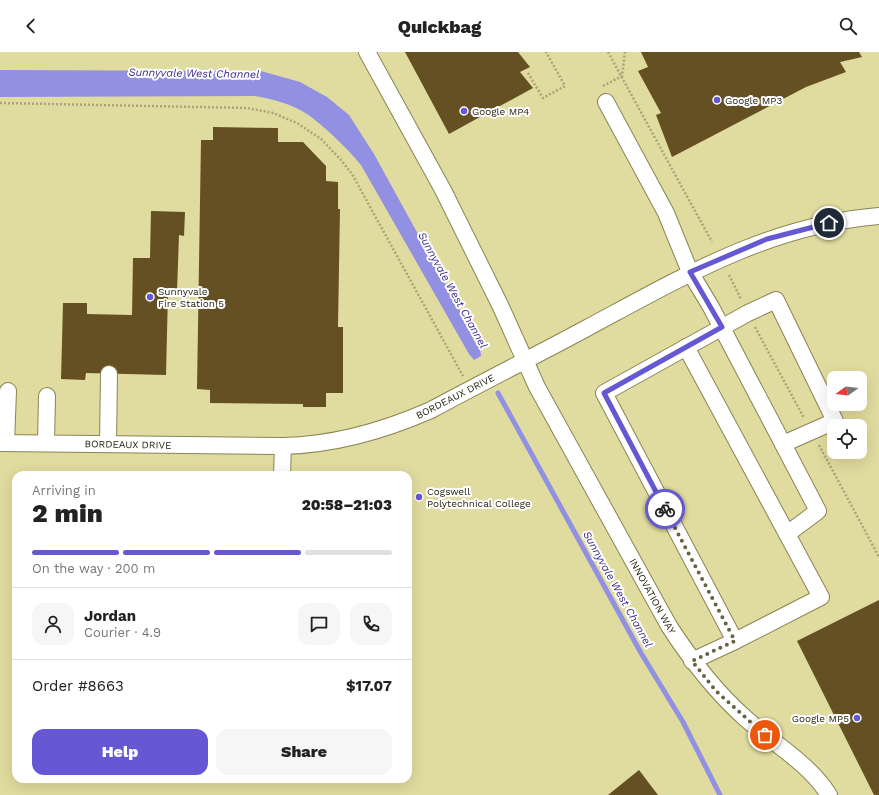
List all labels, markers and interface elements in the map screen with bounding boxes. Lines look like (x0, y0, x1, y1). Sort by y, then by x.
icon: back (20, 15, 42, 37)
icon: search (837, 15, 859, 37)
text: Quickbag (398, 16, 481, 37)
water label: Sunnyvale West Channel (128, 66, 260, 81)
marker: Google MP3 (712, 95, 722, 105)
place label: Google MP3 (725, 95, 782, 106)
marker: Google MP4 (459, 106, 469, 116)
place label: Google MP4 (472, 106, 529, 117)
pin (812, 206, 846, 240)
icon: home (818, 212, 840, 234)
water label: Sunnyvale West Channel (415, 230, 490, 351)
place label: Sunnyvale Fire Station 5 (158, 286, 224, 309)
marker: Sunnyvale Fire Station 5 (145, 292, 155, 302)
north arrow (827, 371, 867, 411)
map controls (827, 371, 867, 459)
street label: BORDEAUX DRIVE (414, 372, 496, 421)
button: locate (827, 419, 867, 459)
street label: BORDEAUX DRIVE (85, 438, 171, 451)
text: Arriving in (32, 483, 96, 498)
place label: Cogswell Polytechnical College (427, 486, 531, 509)
courier (645, 489, 685, 529)
marker: Cogswell Polytechnical College (414, 492, 424, 502)
text: 20:58–21:03 (302, 496, 392, 514)
text: 2 min (32, 498, 103, 528)
icon: bike (654, 498, 676, 520)
water label: Sunnyvale West Channel (580, 529, 655, 650)
street label: INNOVATION WAY (627, 557, 678, 636)
text: On the way · 200 m (32, 561, 156, 576)
button: person (32, 603, 74, 645)
button: chat (298, 603, 340, 645)
button: phone (350, 603, 392, 645)
text: Jordan (84, 607, 136, 625)
text: Courier · 4.9 (84, 625, 161, 640)
text: Order #8663 (32, 677, 124, 695)
text: $17.07 (346, 677, 392, 695)
place label: Google MP5 (792, 713, 849, 724)
marker: Google MP5 (852, 713, 862, 723)
pin (748, 718, 782, 752)
icon: bag (754, 724, 776, 746)
button: Help (32, 729, 208, 775)
button: Share (216, 729, 392, 775)

